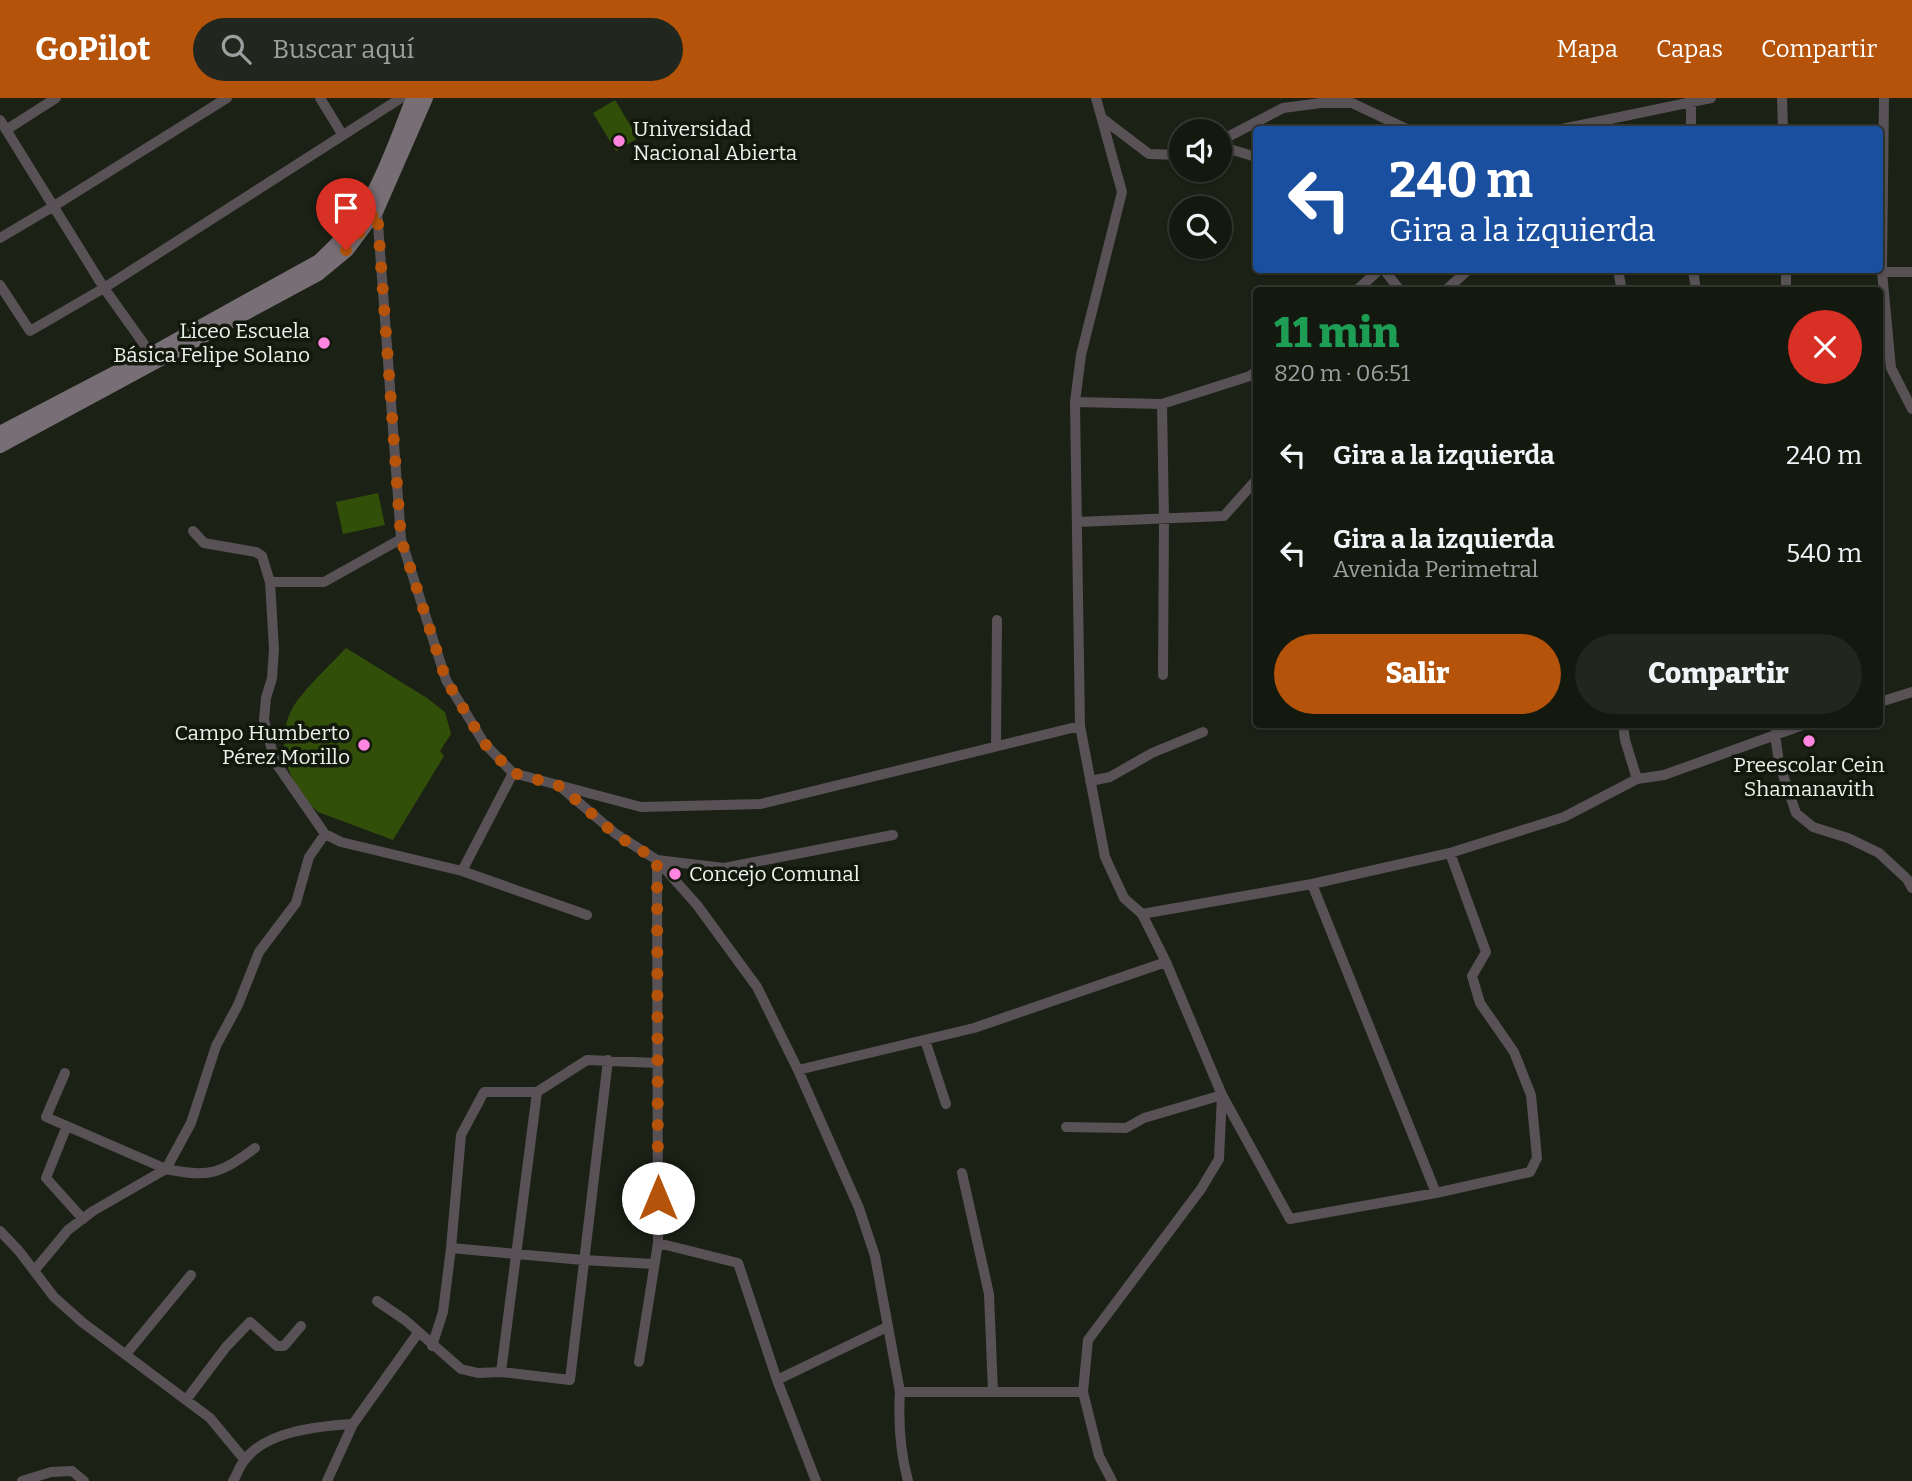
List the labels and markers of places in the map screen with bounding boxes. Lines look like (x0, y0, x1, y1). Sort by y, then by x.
place label: Universidad Nacional Abierta (633, 116, 798, 166)
marker: Universidad Nacional Abierta (611, 133, 627, 149)
pin (316, 178, 376, 250)
place label: Liceo Escuela Básica Felipe Solano (113, 318, 310, 368)
marker: Liceo Escuela Básica Felipe Solano (316, 335, 332, 351)
place label: Campo Humberto Pérez Morillo (174, 720, 350, 770)
marker: Preescolar Cein Shamanavith (1801, 733, 1817, 749)
marker: Campo Humberto Pérez Morillo (356, 737, 372, 753)
place label: Preescolar Cein Shamanavith (1733, 752, 1885, 802)
place label: Concejo Comunal (689, 861, 860, 887)
marker: Concejo Comunal (667, 866, 683, 882)

